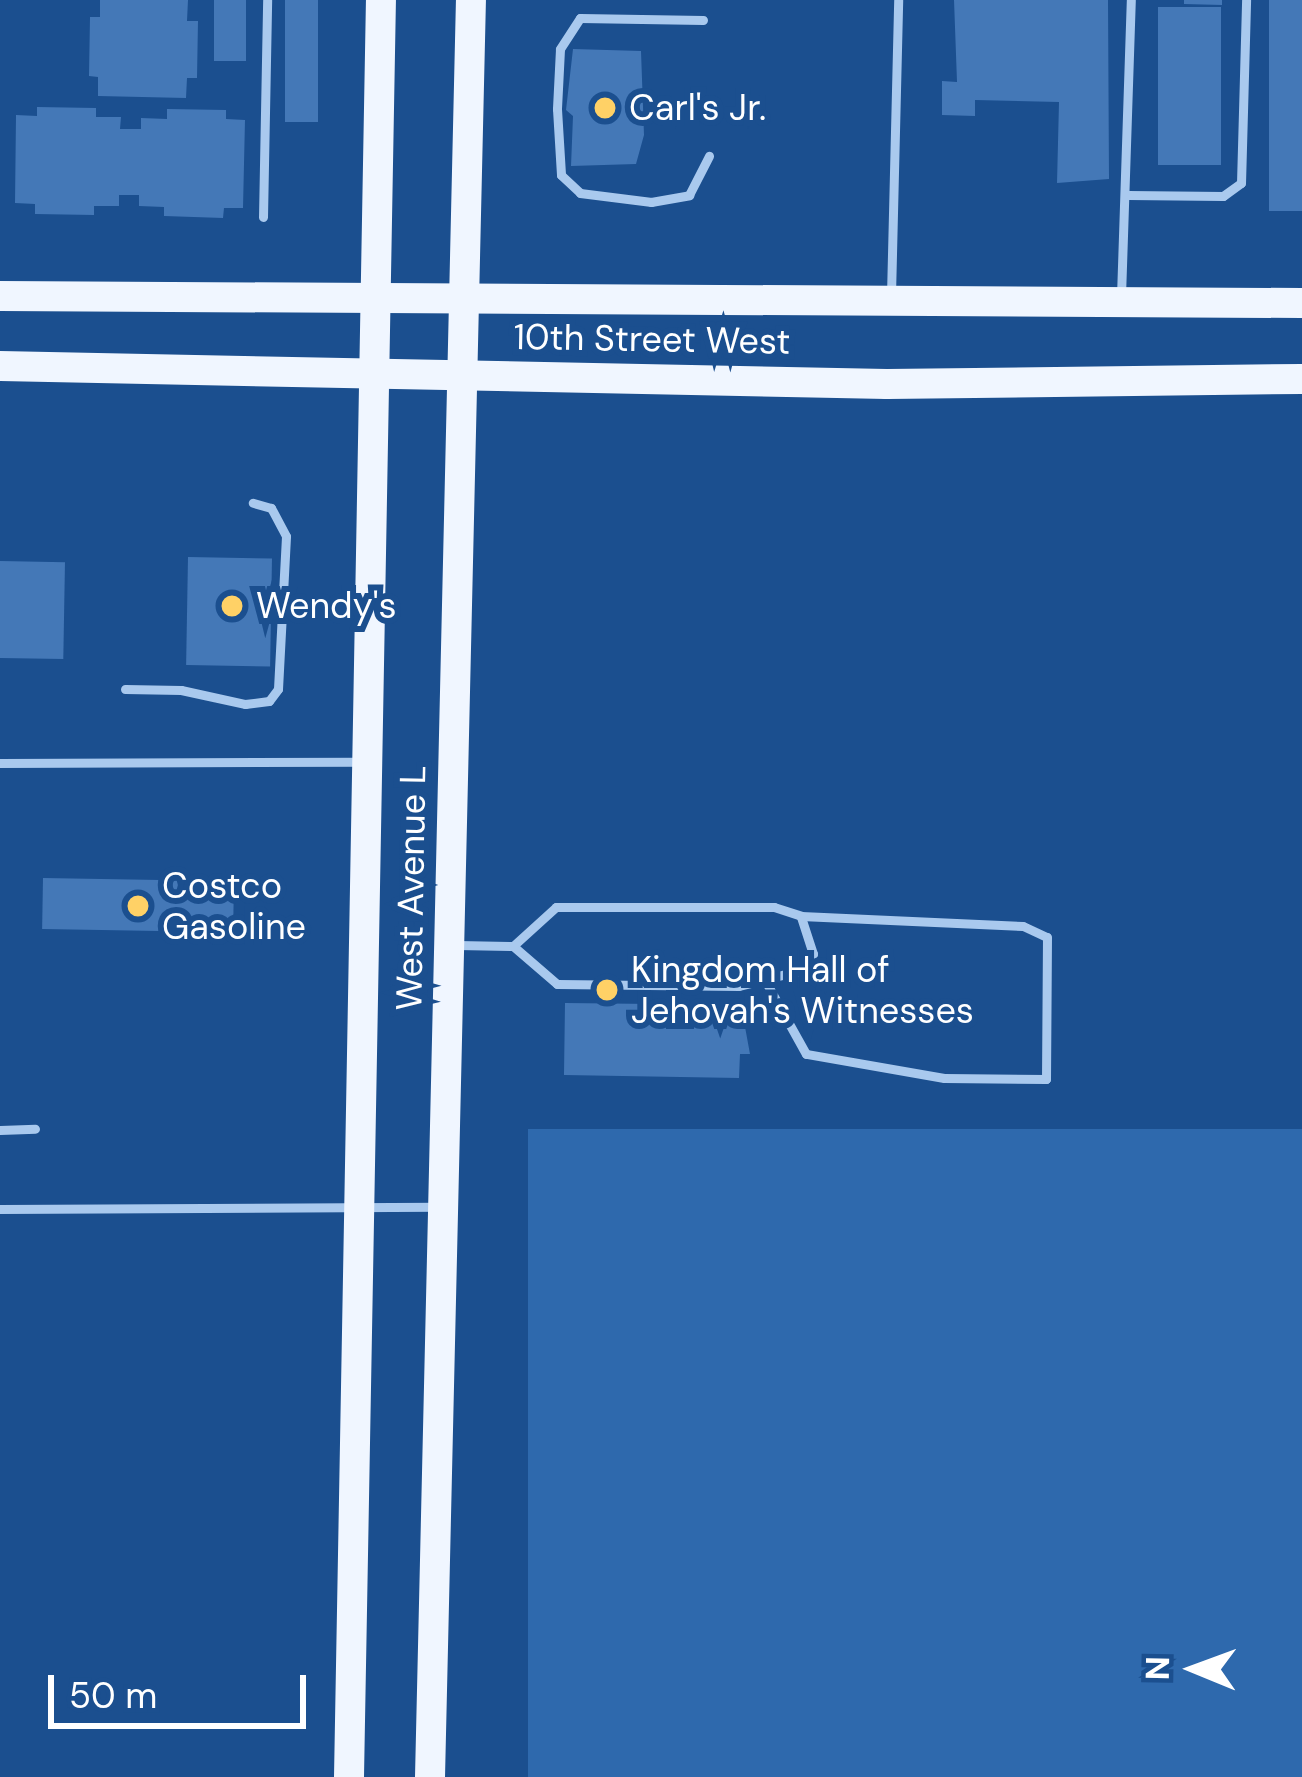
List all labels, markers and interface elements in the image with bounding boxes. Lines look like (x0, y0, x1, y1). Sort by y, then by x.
place label: Carl's Jr. (629, 86, 766, 130)
marker: Carl's Jr. (592, 95, 618, 121)
street label: 10th Street West (513, 315, 791, 363)
place label: Wendy's (256, 584, 397, 628)
marker: Wendy's (219, 593, 245, 619)
street label: West Avenue L (387, 765, 435, 1011)
place label: Costco Gasoline (162, 863, 306, 948)
marker: Costco Gasoline (125, 893, 151, 919)
place label: Kingdom Hall of Jehovah's Witnesses (631, 947, 974, 1032)
marker: Kingdom Hall of Jehovah's Witnesses (594, 977, 620, 1003)
north arrow (1134, 1609, 1254, 1729)
scale bar (54, 1651, 312, 1725)
text: N (1136, 1656, 1179, 1681)
text: 50 m (69, 1672, 157, 1719)

